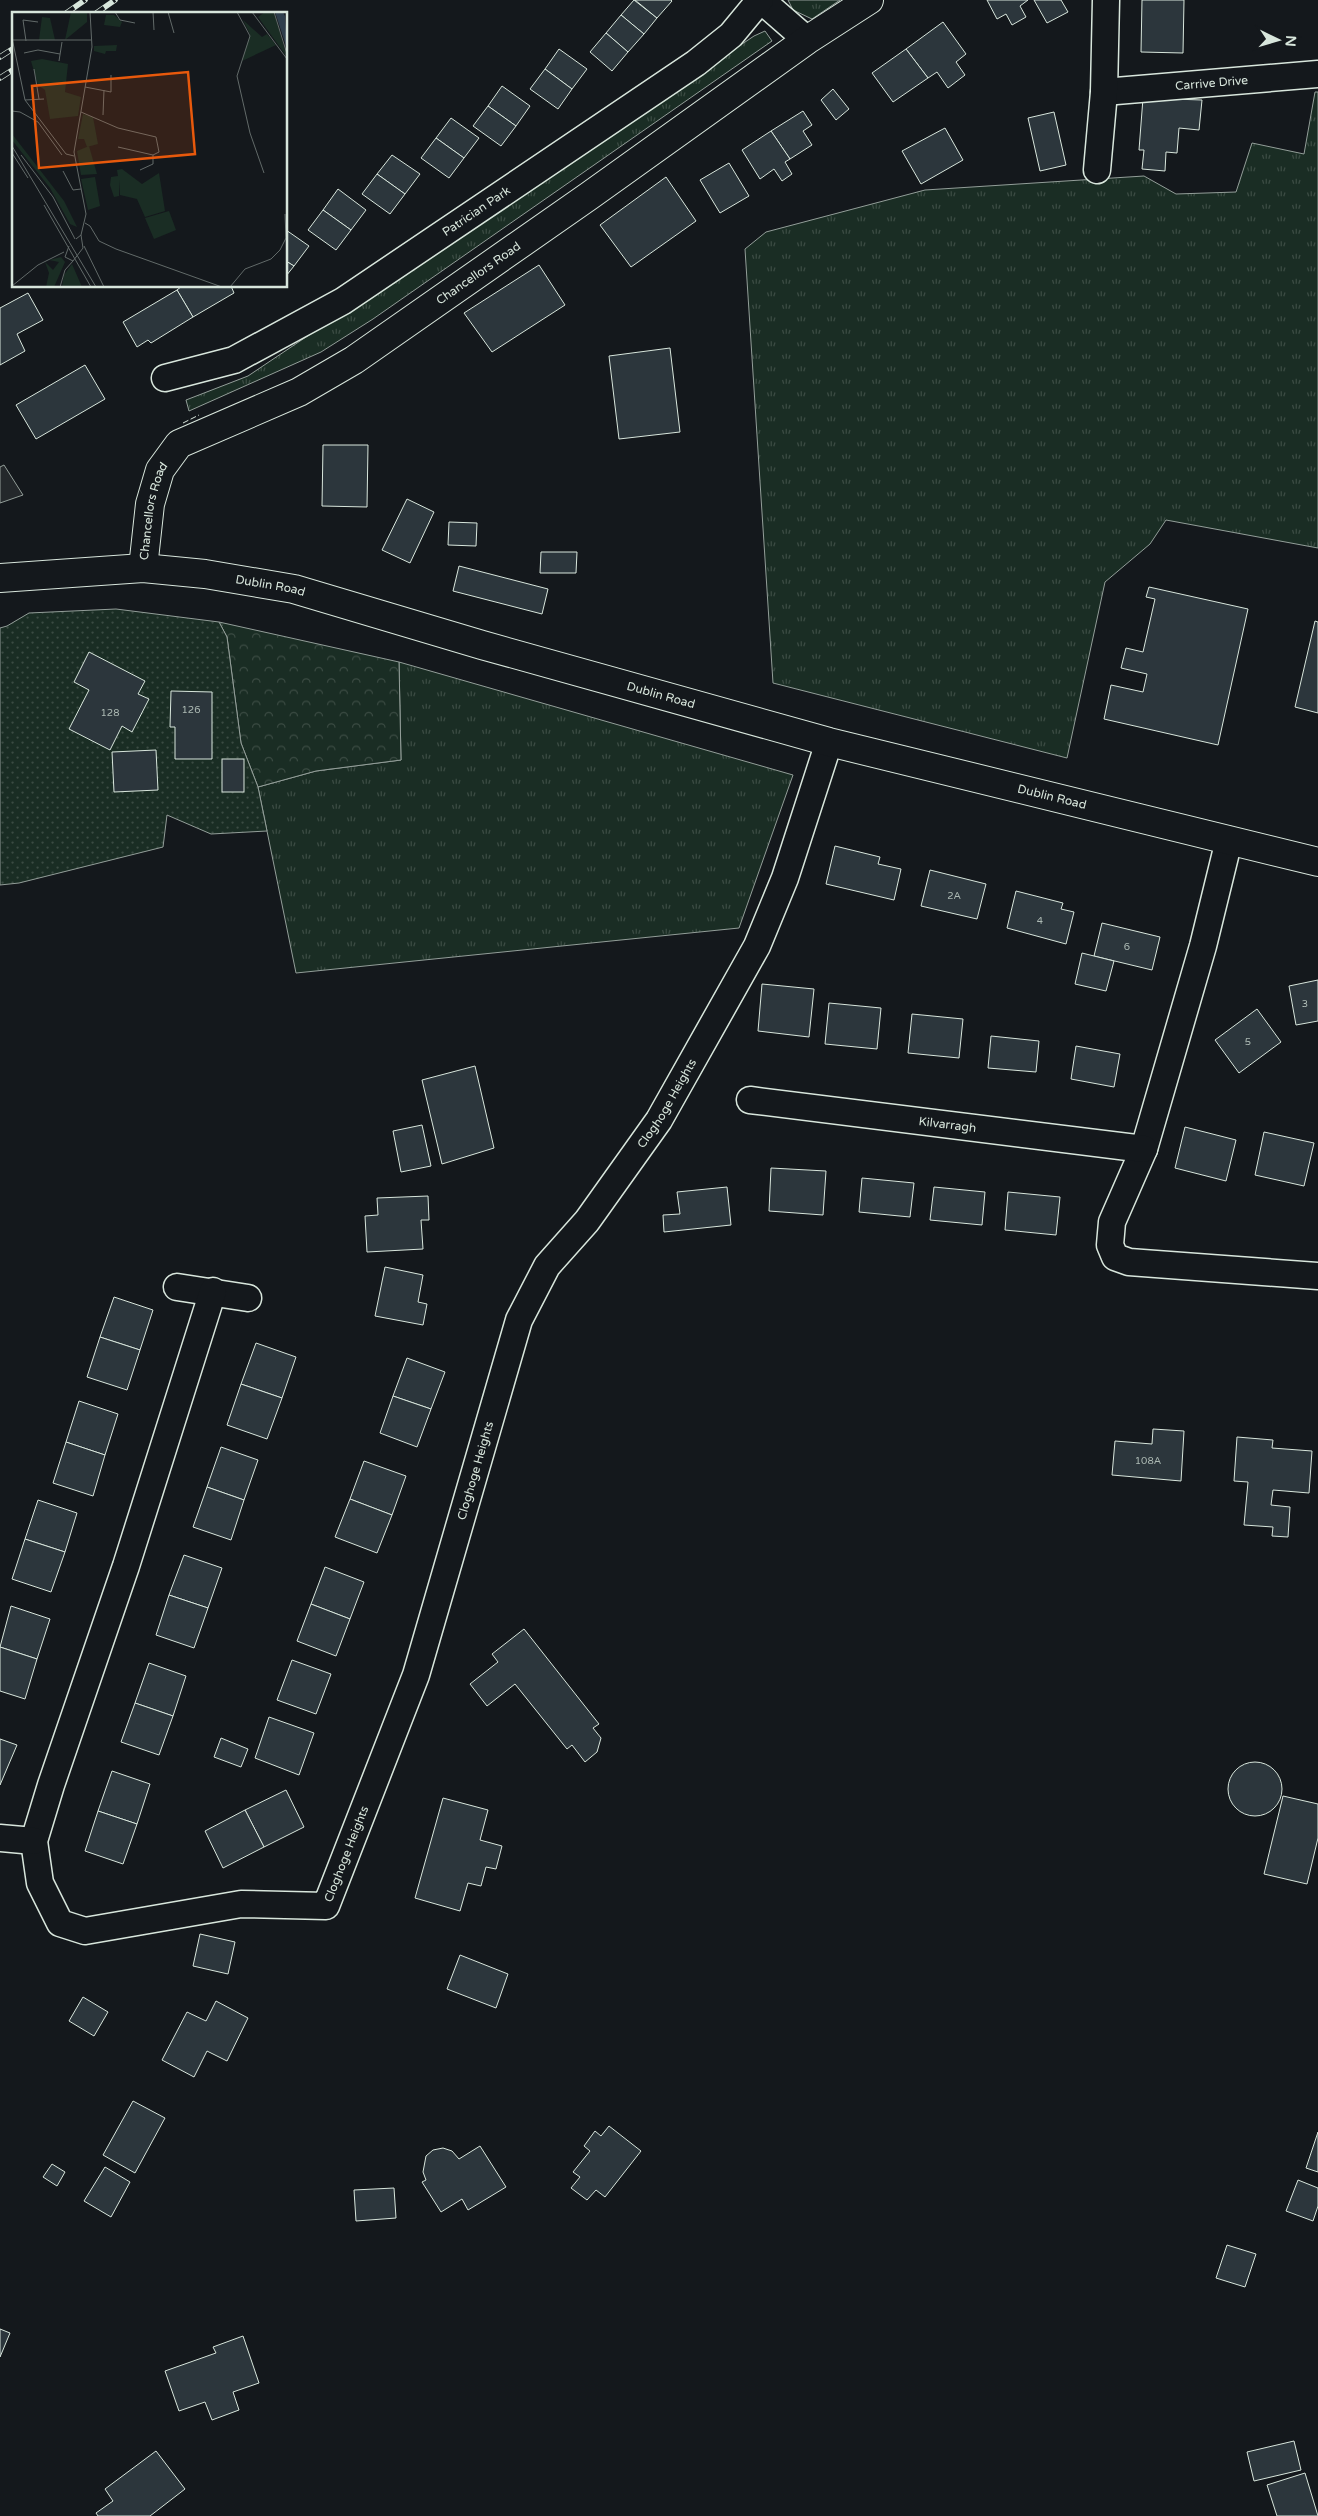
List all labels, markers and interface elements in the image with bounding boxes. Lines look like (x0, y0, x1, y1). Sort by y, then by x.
inset map (12, 12, 288, 288)
north arrow (1253, 15, 1303, 65)
text: N (1281, 35, 1299, 47)
street label: Carrive Drive (1175, 73, 1249, 93)
street label: Patrician Park (440, 183, 513, 239)
street label: Chancellors Road (433, 239, 523, 308)
street label: Chancellors Road (137, 459, 170, 561)
street label: Dublin Road (235, 572, 307, 599)
street label: Dublin Road (625, 679, 697, 711)
house number: 126 (182, 704, 200, 716)
house number: 128 (101, 707, 119, 719)
street label: Dublin Road (1016, 782, 1088, 812)
house number: 2A (947, 890, 961, 902)
house number: 4 (1037, 915, 1043, 927)
house number: 6 (1124, 941, 1130, 953)
house number: 3 (1302, 998, 1308, 1010)
house number: 5 (1245, 1036, 1251, 1048)
street label: Cloghoge Heights (634, 1056, 699, 1151)
street label: Kilvarragh (918, 1114, 977, 1135)
street label: Cloghoge Heights (454, 1419, 496, 1522)
house number: 108A (1135, 1455, 1161, 1467)
street label: Cloghoge Heights (321, 1804, 371, 1904)

